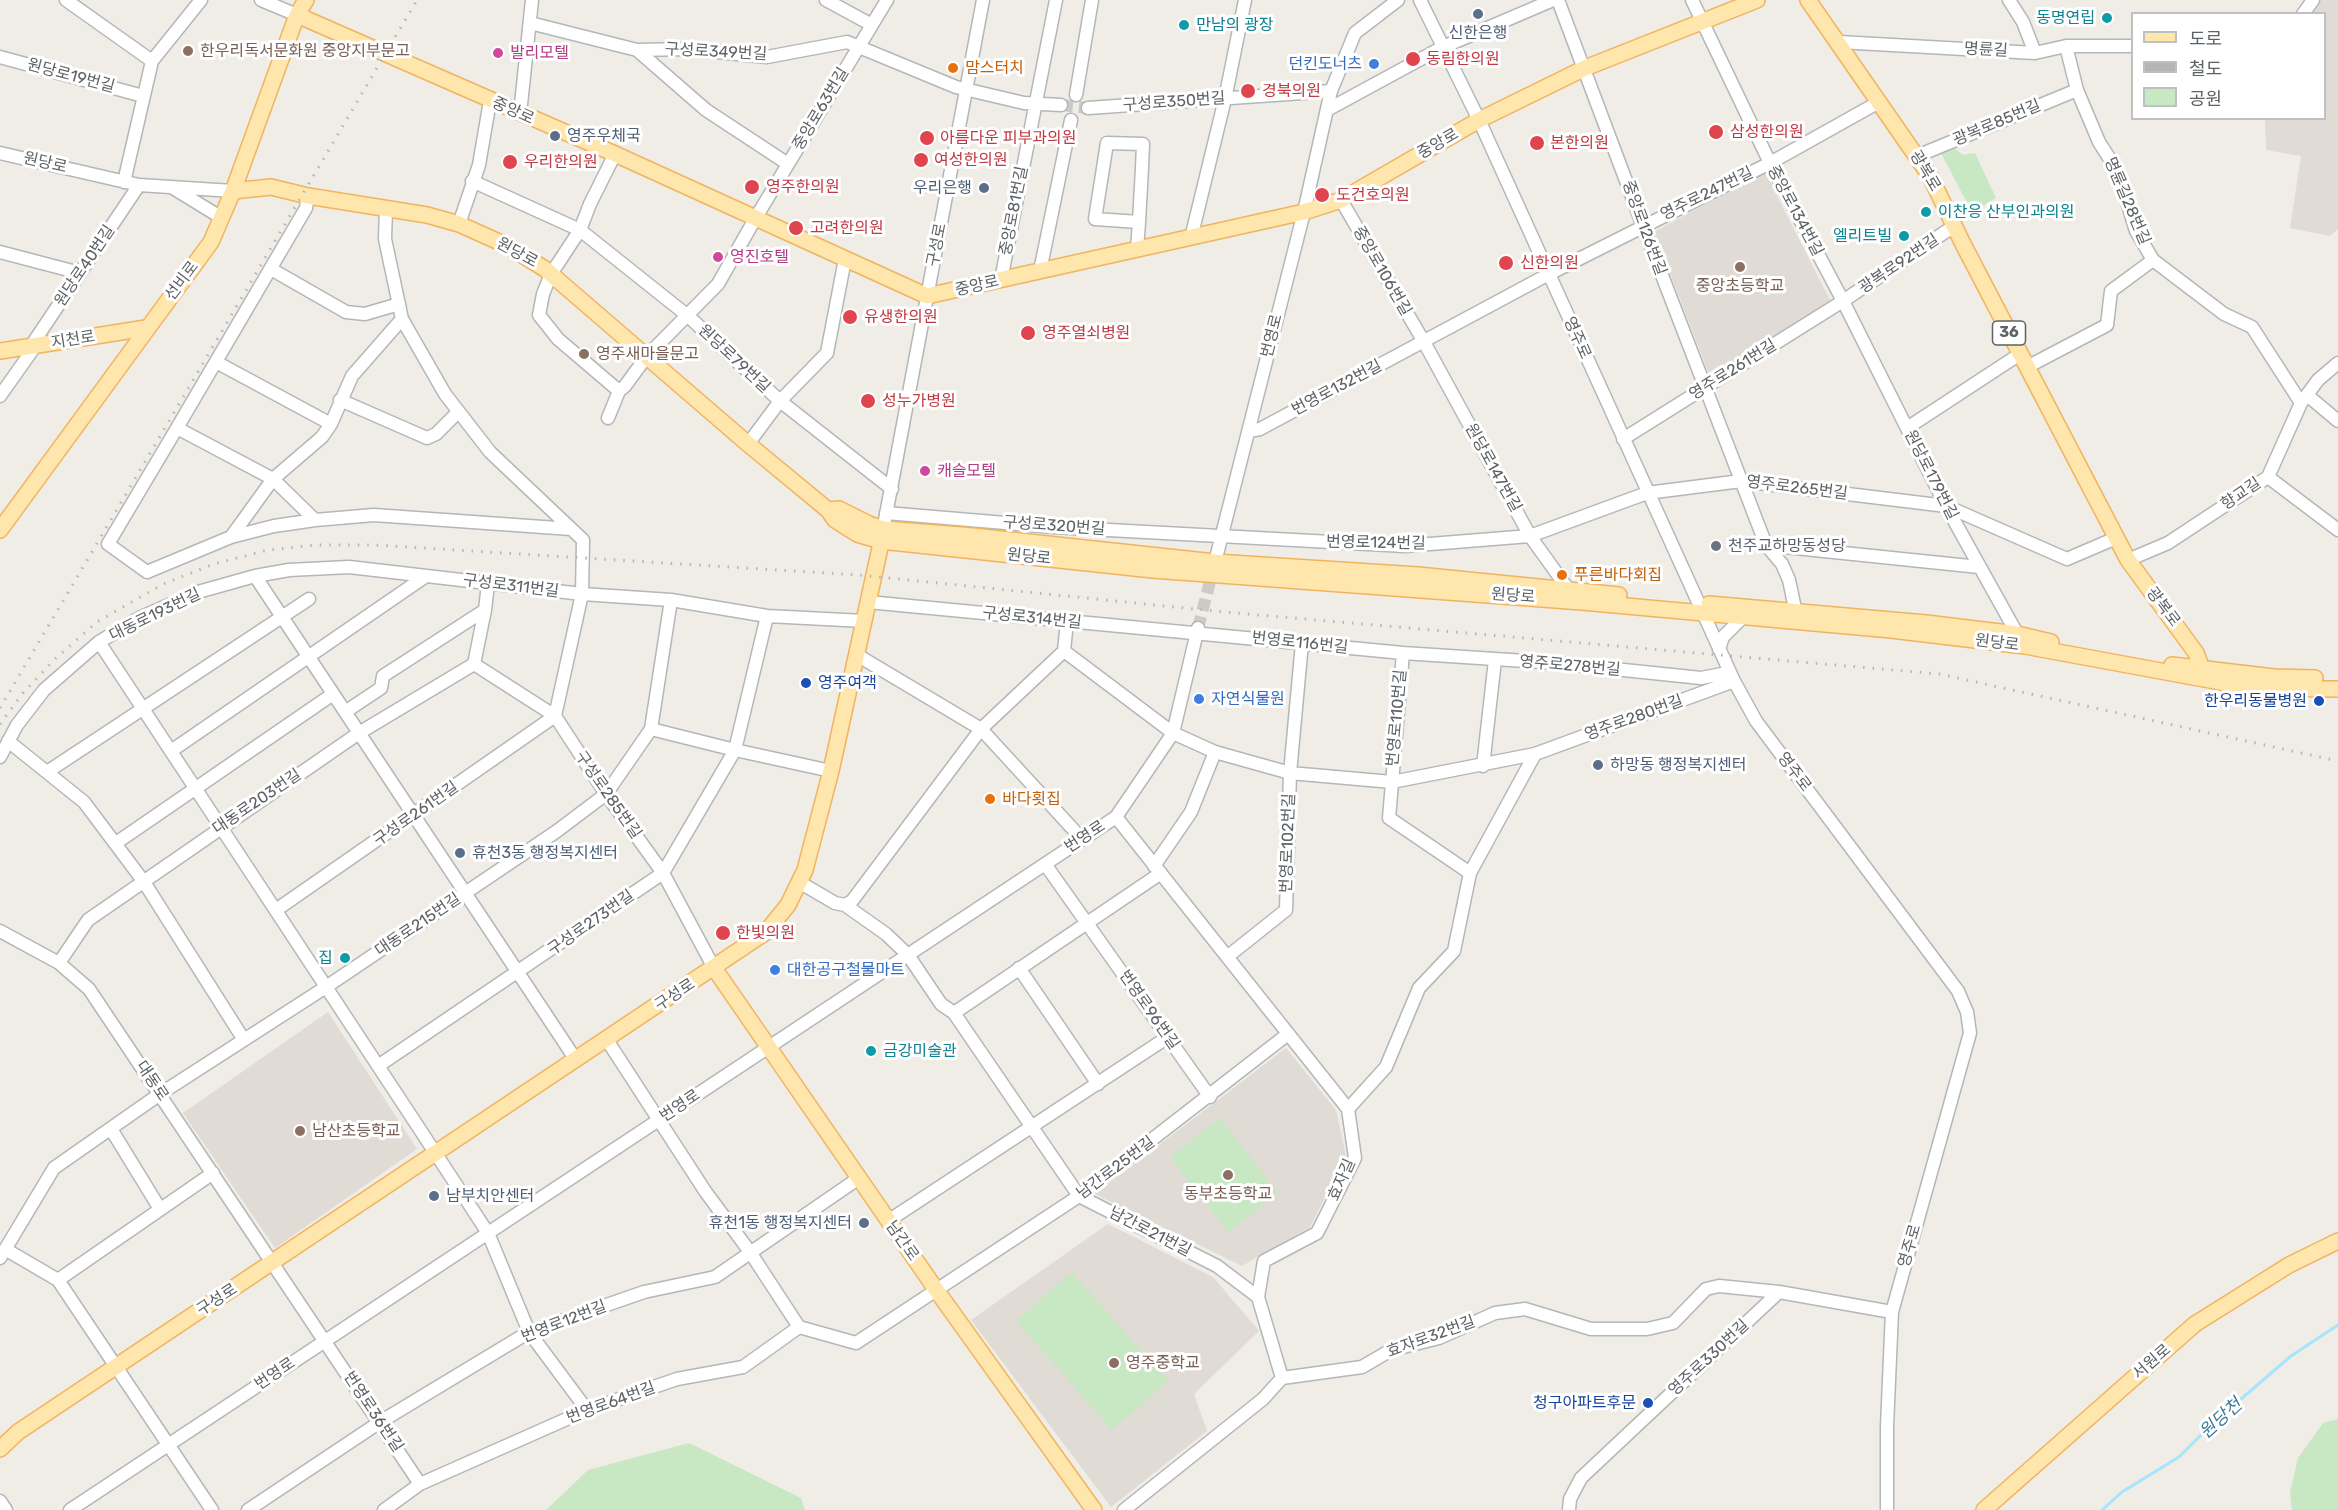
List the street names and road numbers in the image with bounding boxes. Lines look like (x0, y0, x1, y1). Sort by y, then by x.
street label: 명륜길 (1963, 39, 2009, 61)
street label: 구성로349번길 (664, 40, 768, 64)
street label: 원당로19번길 (25, 55, 117, 97)
street label: 중앙로63번길 (789, 64, 853, 154)
street label: 구성로350번길 (1122, 89, 1226, 115)
street label: 중앙로 (489, 93, 537, 129)
street label: 광복로85번길 (1950, 96, 2044, 150)
street label: 중앙로 (1414, 125, 1462, 163)
street label: 광복로 (1905, 147, 1945, 195)
street label: 원당로 (21, 149, 69, 177)
street label: 명륜길28번길 (2100, 154, 2154, 248)
street label: 중앙로134번길 (1763, 162, 1827, 260)
street label: 영주로247번길 (1658, 163, 1756, 225)
street label: 중앙로81번길 (996, 165, 1032, 257)
street label: 중앙로126번길 (1618, 178, 1670, 278)
street label: 구성로 (923, 221, 951, 269)
street label: 원당로40번길 (51, 222, 119, 310)
street label: 중앙로106번길 (1349, 223, 1415, 319)
street label: 광복로92번길 (1855, 230, 1943, 298)
street label: 원당로 (493, 234, 541, 272)
street label: 선비로 (161, 258, 203, 304)
street label: 중앙로 (953, 272, 1001, 300)
street label: 번영로 (1257, 312, 1287, 360)
street label: 영주로 (1559, 314, 1595, 362)
street label: 원당로79번길 (694, 321, 774, 397)
road number: 36 (1992, 321, 2026, 345)
street label: 지천로 (50, 327, 96, 353)
street label: 영주로261번길 (1686, 336, 1780, 404)
street label: 번영로132번길 (1289, 356, 1385, 420)
street label: 원당로147번길 (1461, 420, 1525, 516)
street label: 원당로179번길 (1900, 427, 1962, 523)
street label: 영주로265번길 (1745, 472, 1849, 504)
street label: 향교길 (2217, 474, 2265, 514)
street label: 구성로320번길 (1002, 513, 1106, 539)
street label: 번영로124번길 (1326, 533, 1426, 553)
street label: 원당로 (1006, 545, 1052, 569)
street label: 구성로311번길 (462, 571, 560, 601)
street label: 광복로 (2142, 584, 2184, 630)
street label: 대동로193번길 (106, 585, 204, 645)
street label: 원당로 (1490, 585, 1536, 607)
street label: 구성로314번길 (981, 603, 1083, 633)
street label: 번영로116번길 (1251, 628, 1349, 658)
street label: 원당로 (1974, 631, 2020, 655)
street label: 영주로278번길 (1519, 652, 1621, 680)
street label: 번영로110번길 (1383, 669, 1411, 767)
street label: 영주로280번길 (1582, 691, 1686, 745)
street label: 구성로285번길 (571, 747, 645, 843)
street label: 영주로 (1773, 749, 1815, 795)
street label: 대동로203번길 (209, 765, 305, 839)
street label: 구성로261번길 (370, 778, 462, 850)
street label: 번영로102번길 (1277, 793, 1299, 893)
street label: 번영로 (1061, 817, 1109, 857)
street label: 구성로273번길 (544, 886, 638, 960)
street label: 대동로215번길 (371, 889, 465, 961)
street label: 번영로96번길 (1115, 967, 1183, 1053)
street label: 구성로 (651, 975, 699, 1015)
street label: 대동로 (132, 1057, 172, 1105)
street label: 번영로 (656, 1086, 704, 1126)
street label: 남간로25번길 (1073, 1133, 1159, 1203)
street label: 효자길 (1324, 1156, 1360, 1204)
street label: 남간로21번길 (1106, 1203, 1194, 1261)
street label: 남간로 (881, 1217, 923, 1265)
street label: 영주로 (1895, 1222, 1925, 1270)
street label: 구성로 (193, 1280, 241, 1320)
street label: 번영로12번길 (519, 1297, 609, 1347)
street label: 효자로32번길 (1384, 1312, 1478, 1362)
street label: 영주로330번길 (1665, 1316, 1753, 1400)
street label: 서원로 (2129, 1340, 2175, 1384)
street label: 번영로 (251, 1354, 299, 1394)
street label: 번영로36번길 (339, 1368, 407, 1456)
street label: 번영로64번길 (564, 1378, 658, 1428)

